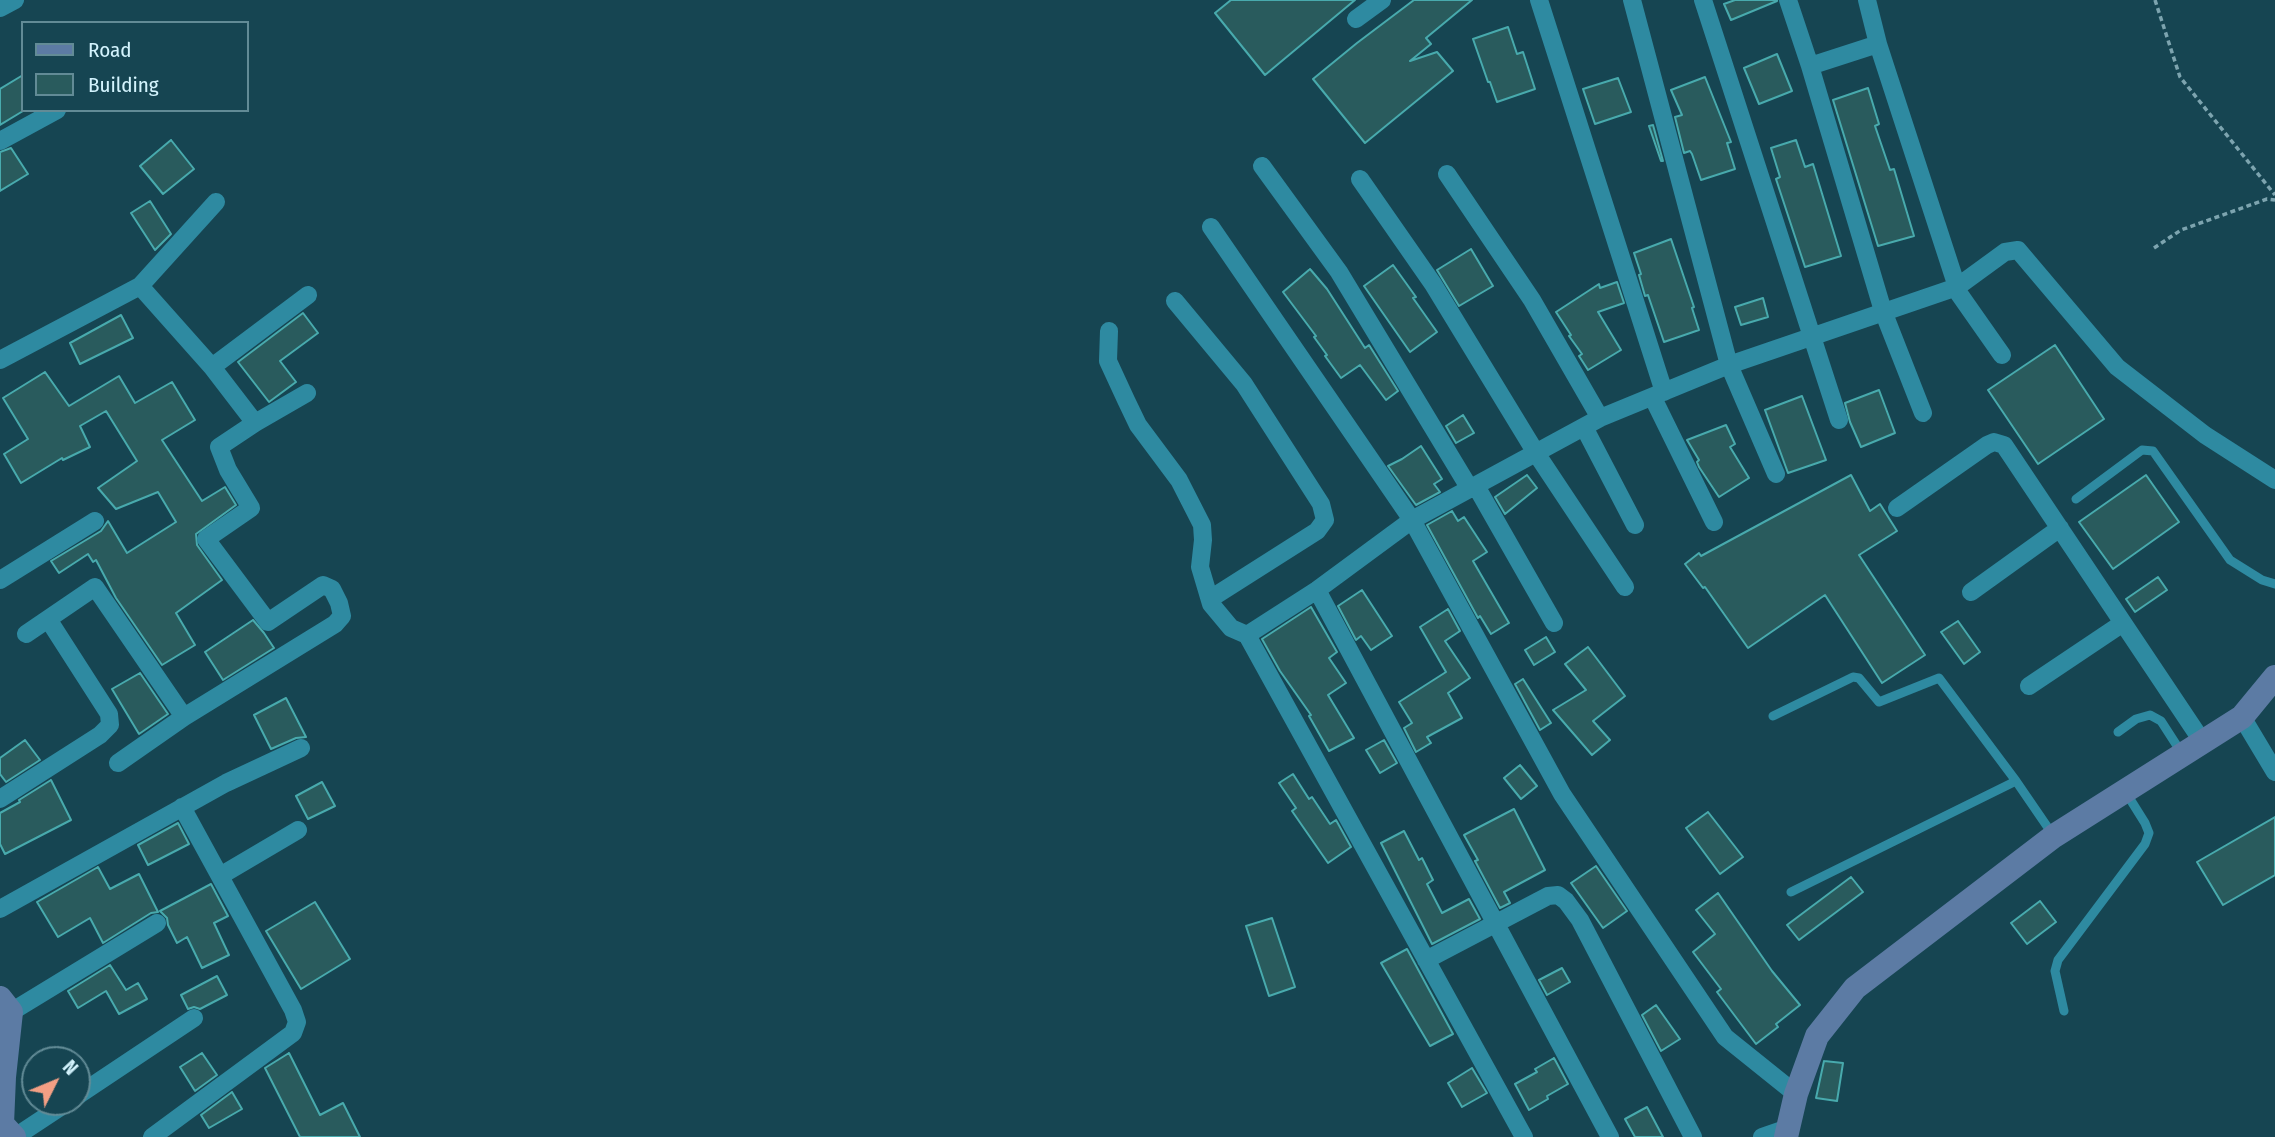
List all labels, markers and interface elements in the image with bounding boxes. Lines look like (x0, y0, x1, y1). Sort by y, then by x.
legend (21, 21, 248, 112)
text: Road (88, 37, 132, 63)
text: Building (88, 72, 159, 98)
north arrow (21, 1046, 91, 1116)
text: N (58, 1056, 83, 1080)

